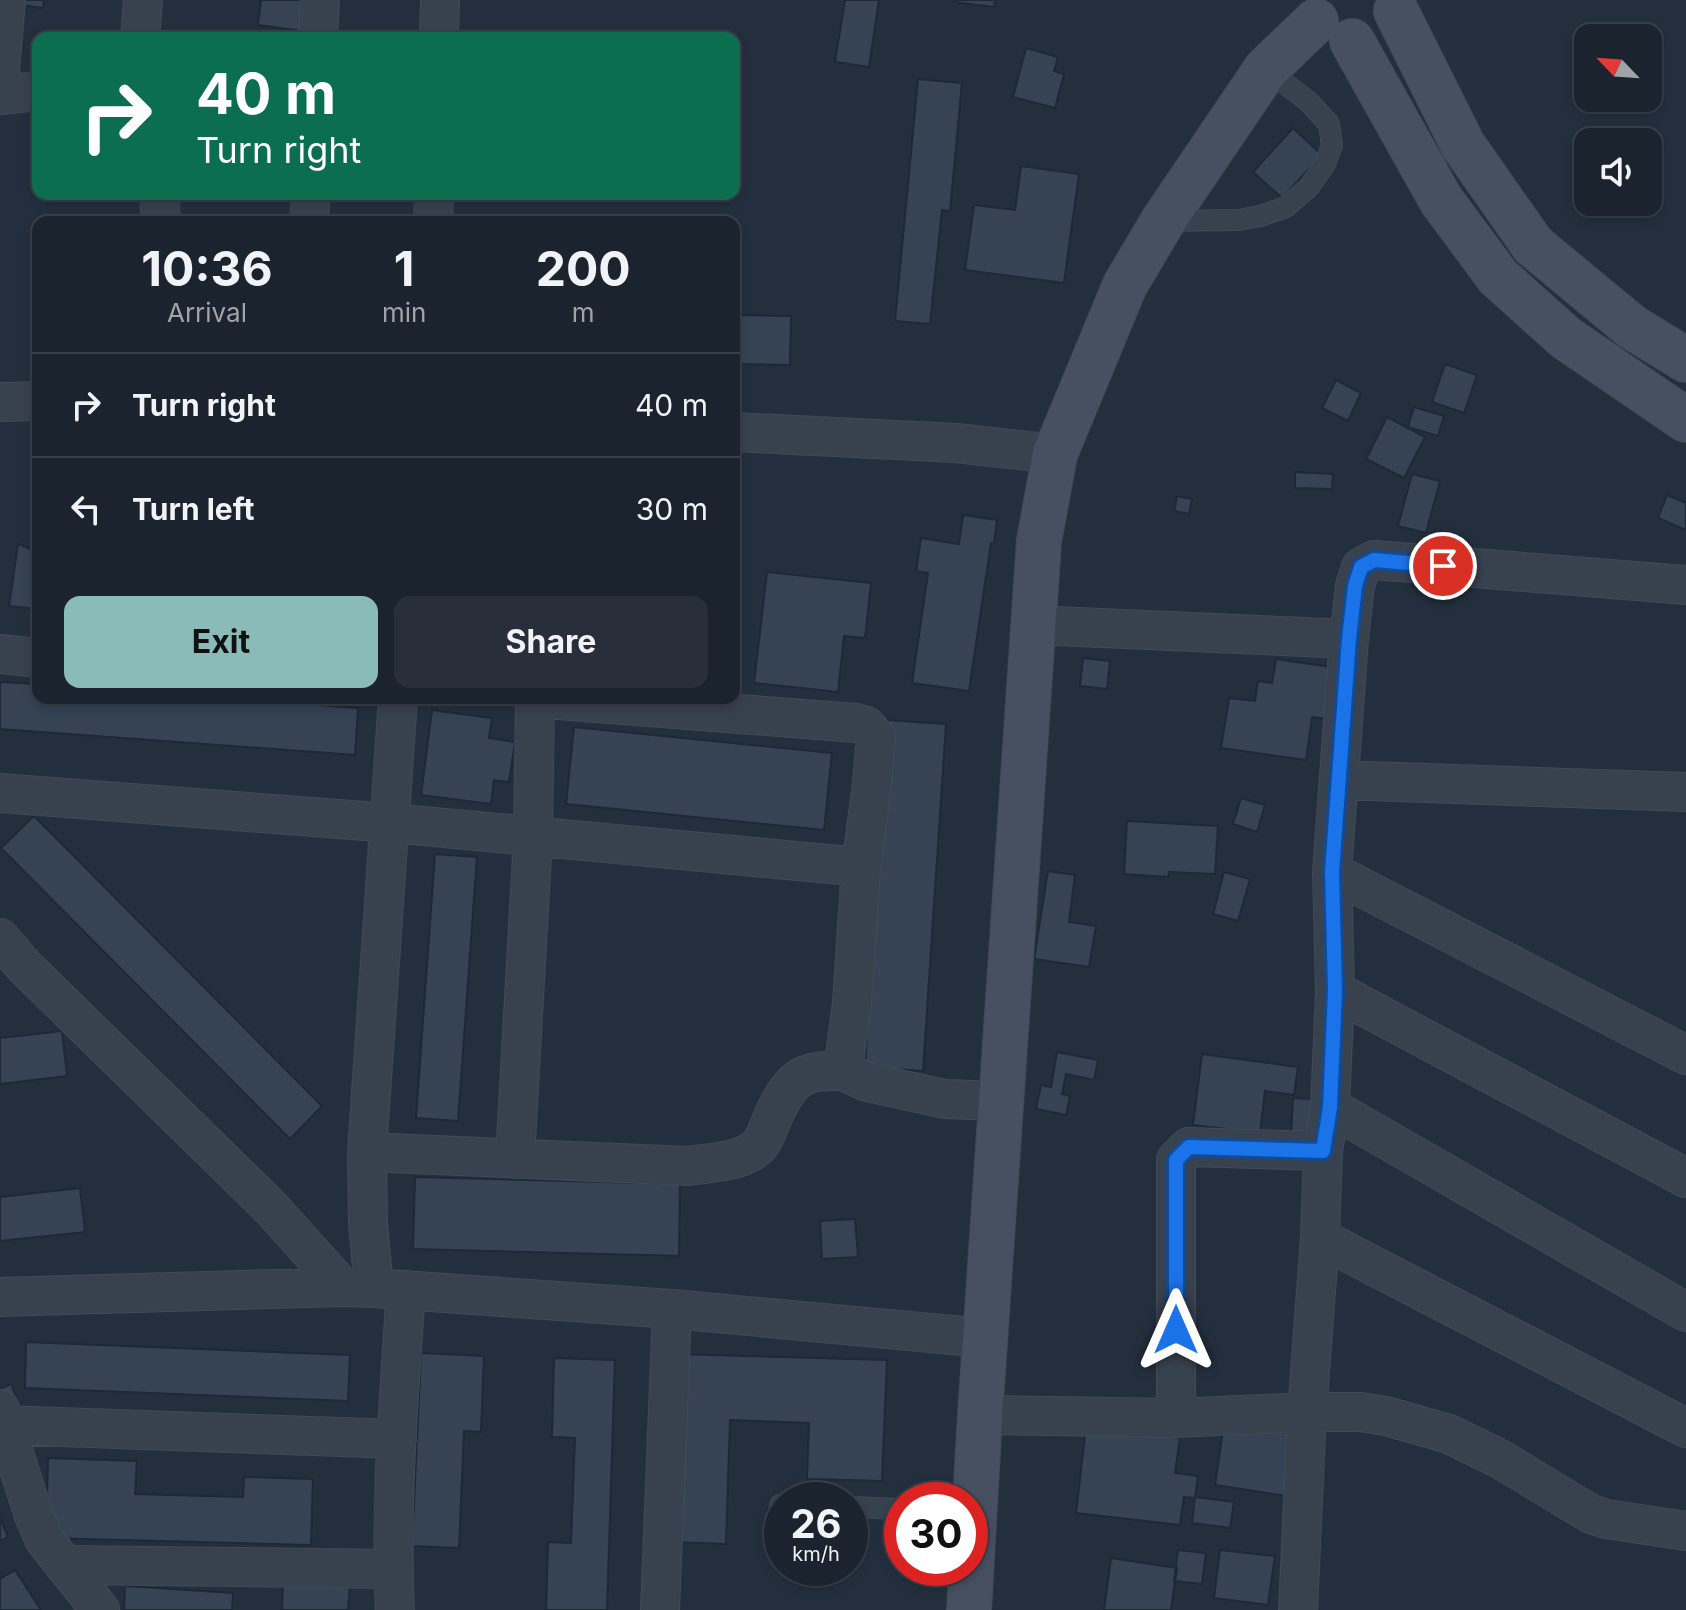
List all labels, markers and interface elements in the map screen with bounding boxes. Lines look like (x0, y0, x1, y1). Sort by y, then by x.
north arrow (1574, 24, 1662, 112)
map controls (1574, 24, 1662, 216)
text: 40 m (196, 60, 336, 128)
icon: right (64, 64, 168, 168)
text: Turn right (196, 128, 361, 172)
button: sound (1574, 128, 1662, 216)
text: 10:36 (141, 239, 273, 298)
text: 1 (394, 239, 414, 298)
text: 200 (536, 239, 631, 298)
text: Arrival (167, 297, 247, 328)
text: min (382, 297, 426, 328)
text: m (572, 297, 595, 328)
icon: right (64, 383, 108, 427)
text: Turn right (132, 387, 276, 423)
text: 40 m (635, 387, 708, 423)
icon: left (64, 487, 108, 531)
text: Turn left (132, 491, 254, 527)
text: 30 m (636, 491, 708, 527)
pin (1409, 532, 1477, 600)
icon: arrive (1421, 544, 1465, 588)
button: Exit (64, 596, 378, 688)
button: Share (394, 596, 708, 688)
position arrow (1134, 1288, 1218, 1372)
speed limit sign: 30 (884, 1482, 988, 1586)
text: 26 (790, 1499, 842, 1548)
text: km/h (792, 1542, 840, 1566)

